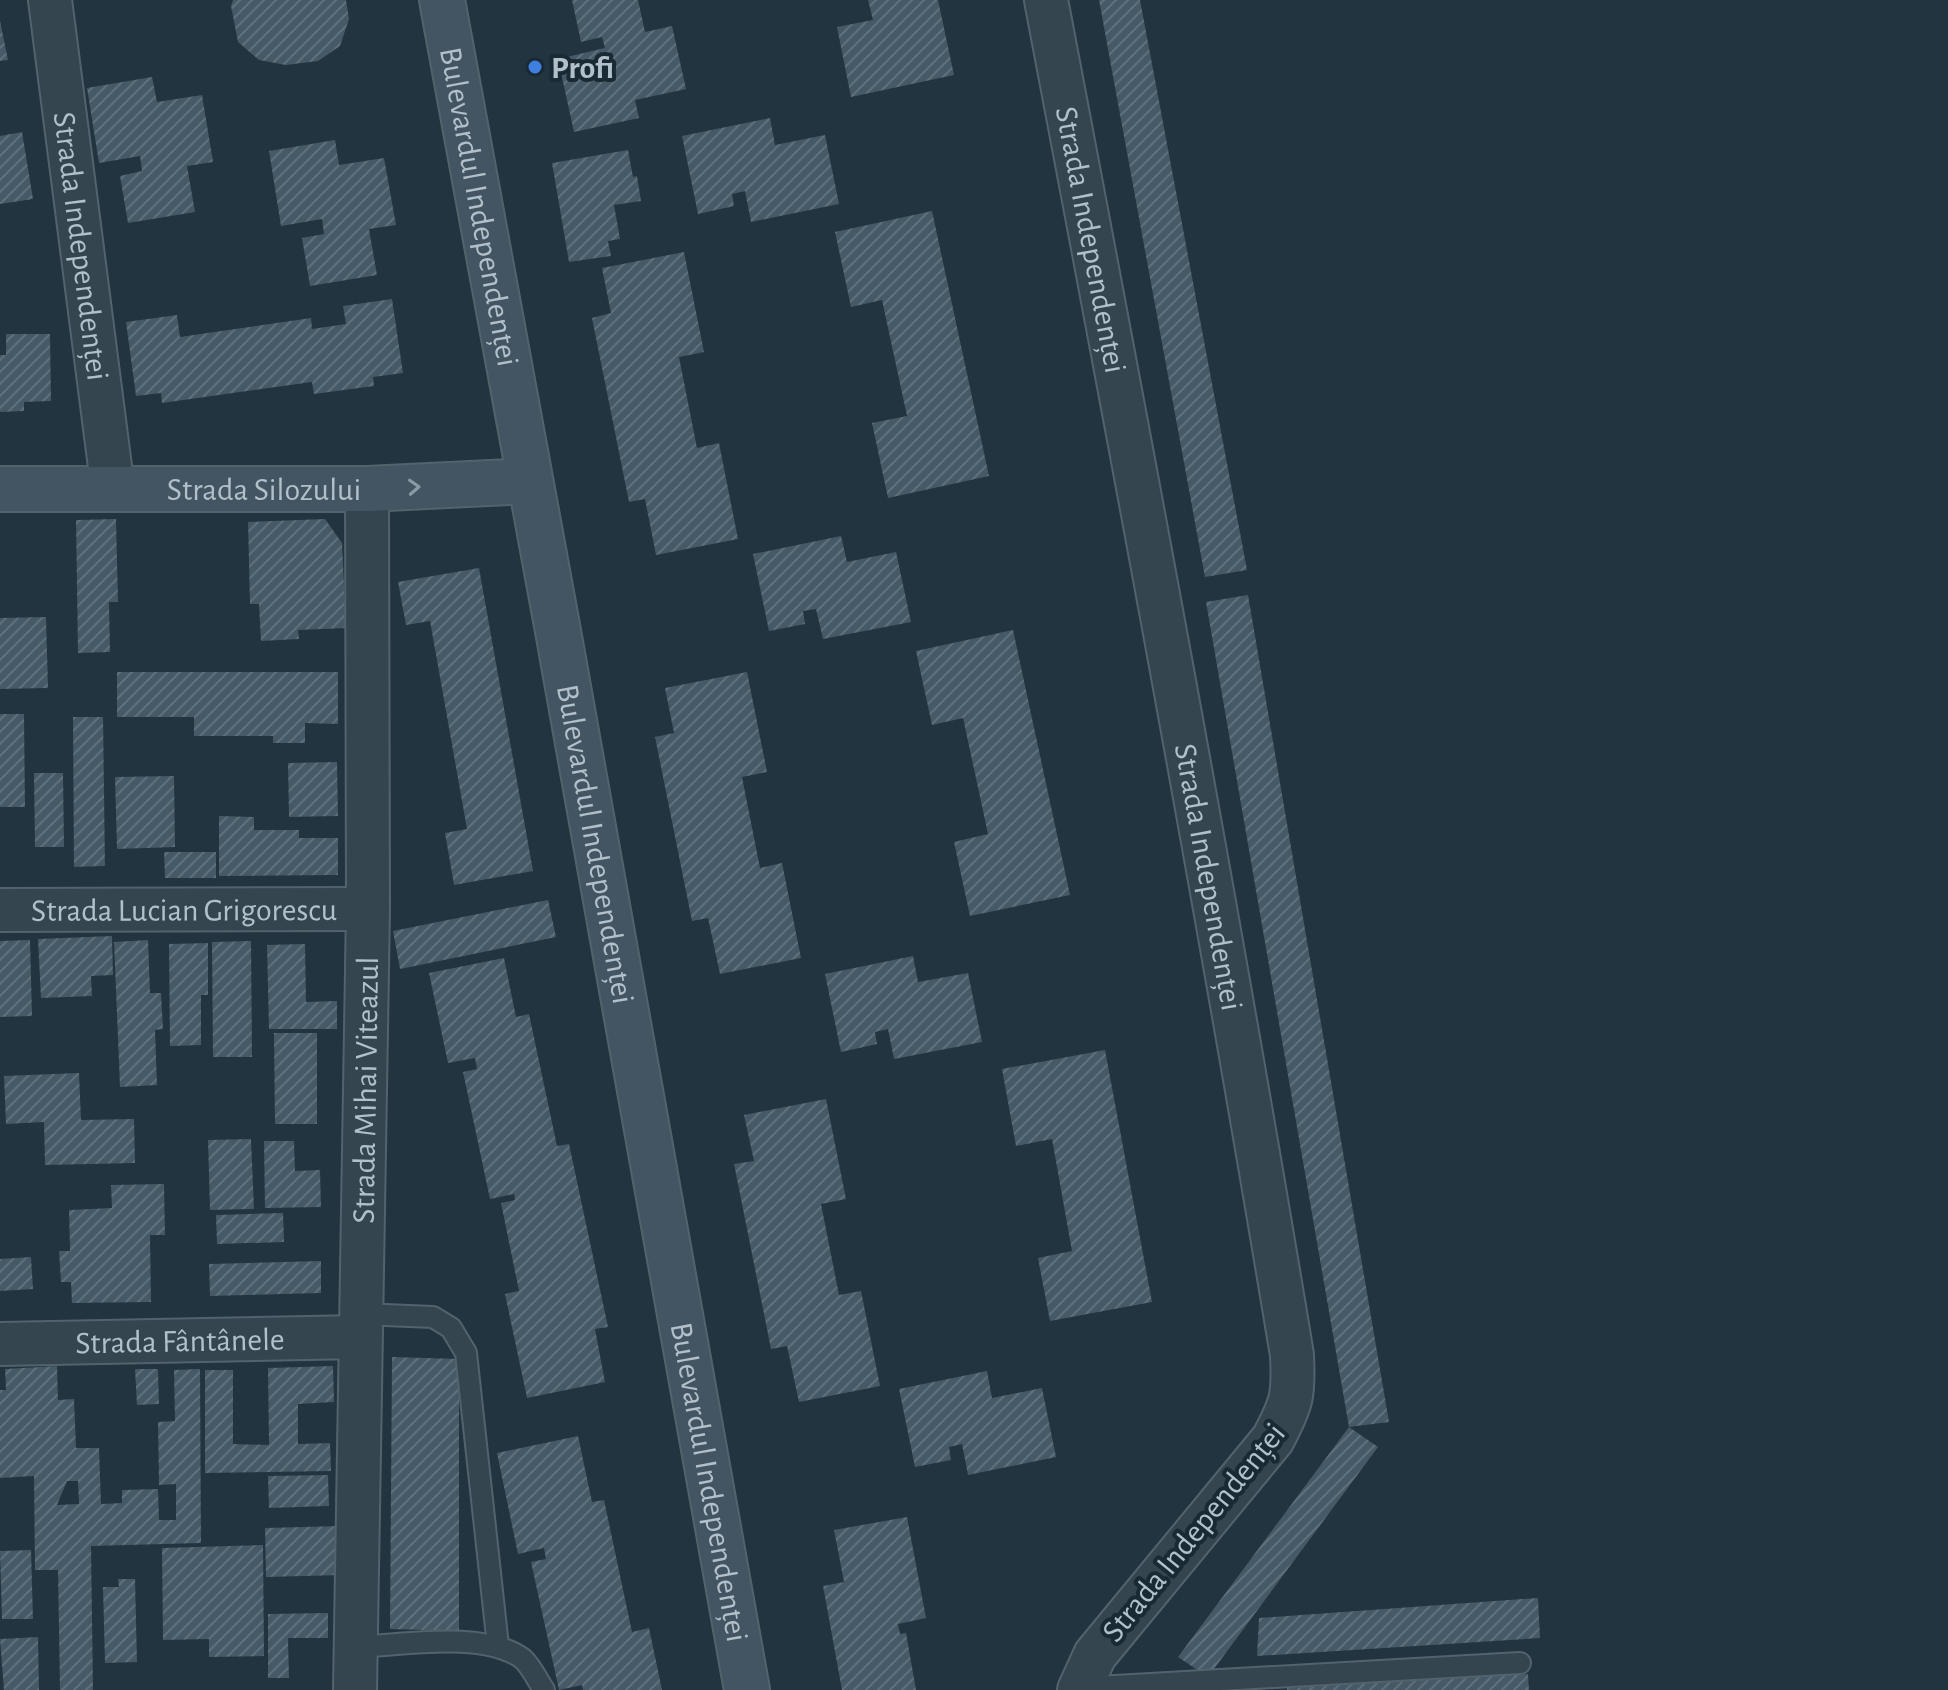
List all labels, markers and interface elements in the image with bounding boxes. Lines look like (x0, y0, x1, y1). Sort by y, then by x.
street label: Bulevardul Independenței (434, 45, 524, 369)
place label: Profi (551, 52, 614, 84)
marker: Profi (526, 58, 544, 76)
street label: Strada Independenței (1050, 104, 1131, 376)
street label: Strada Independenței (48, 110, 114, 382)
street label: Strada Silozului (167, 474, 361, 506)
one-way arrow (408, 478, 421, 495)
street label: Bulevardul Independenței (551, 682, 639, 1006)
street label: Strada Independenței (1169, 741, 1248, 1013)
street label: Strada Lucian Grigorescu (31, 894, 337, 927)
street label: Strada Mihai Viteazul (348, 956, 384, 1224)
street label: Bulevardul Independenței (665, 1320, 753, 1644)
street label: Strada Fântânele (75, 1323, 285, 1360)
street label: Strada Independenței (1096, 1417, 1293, 1649)

